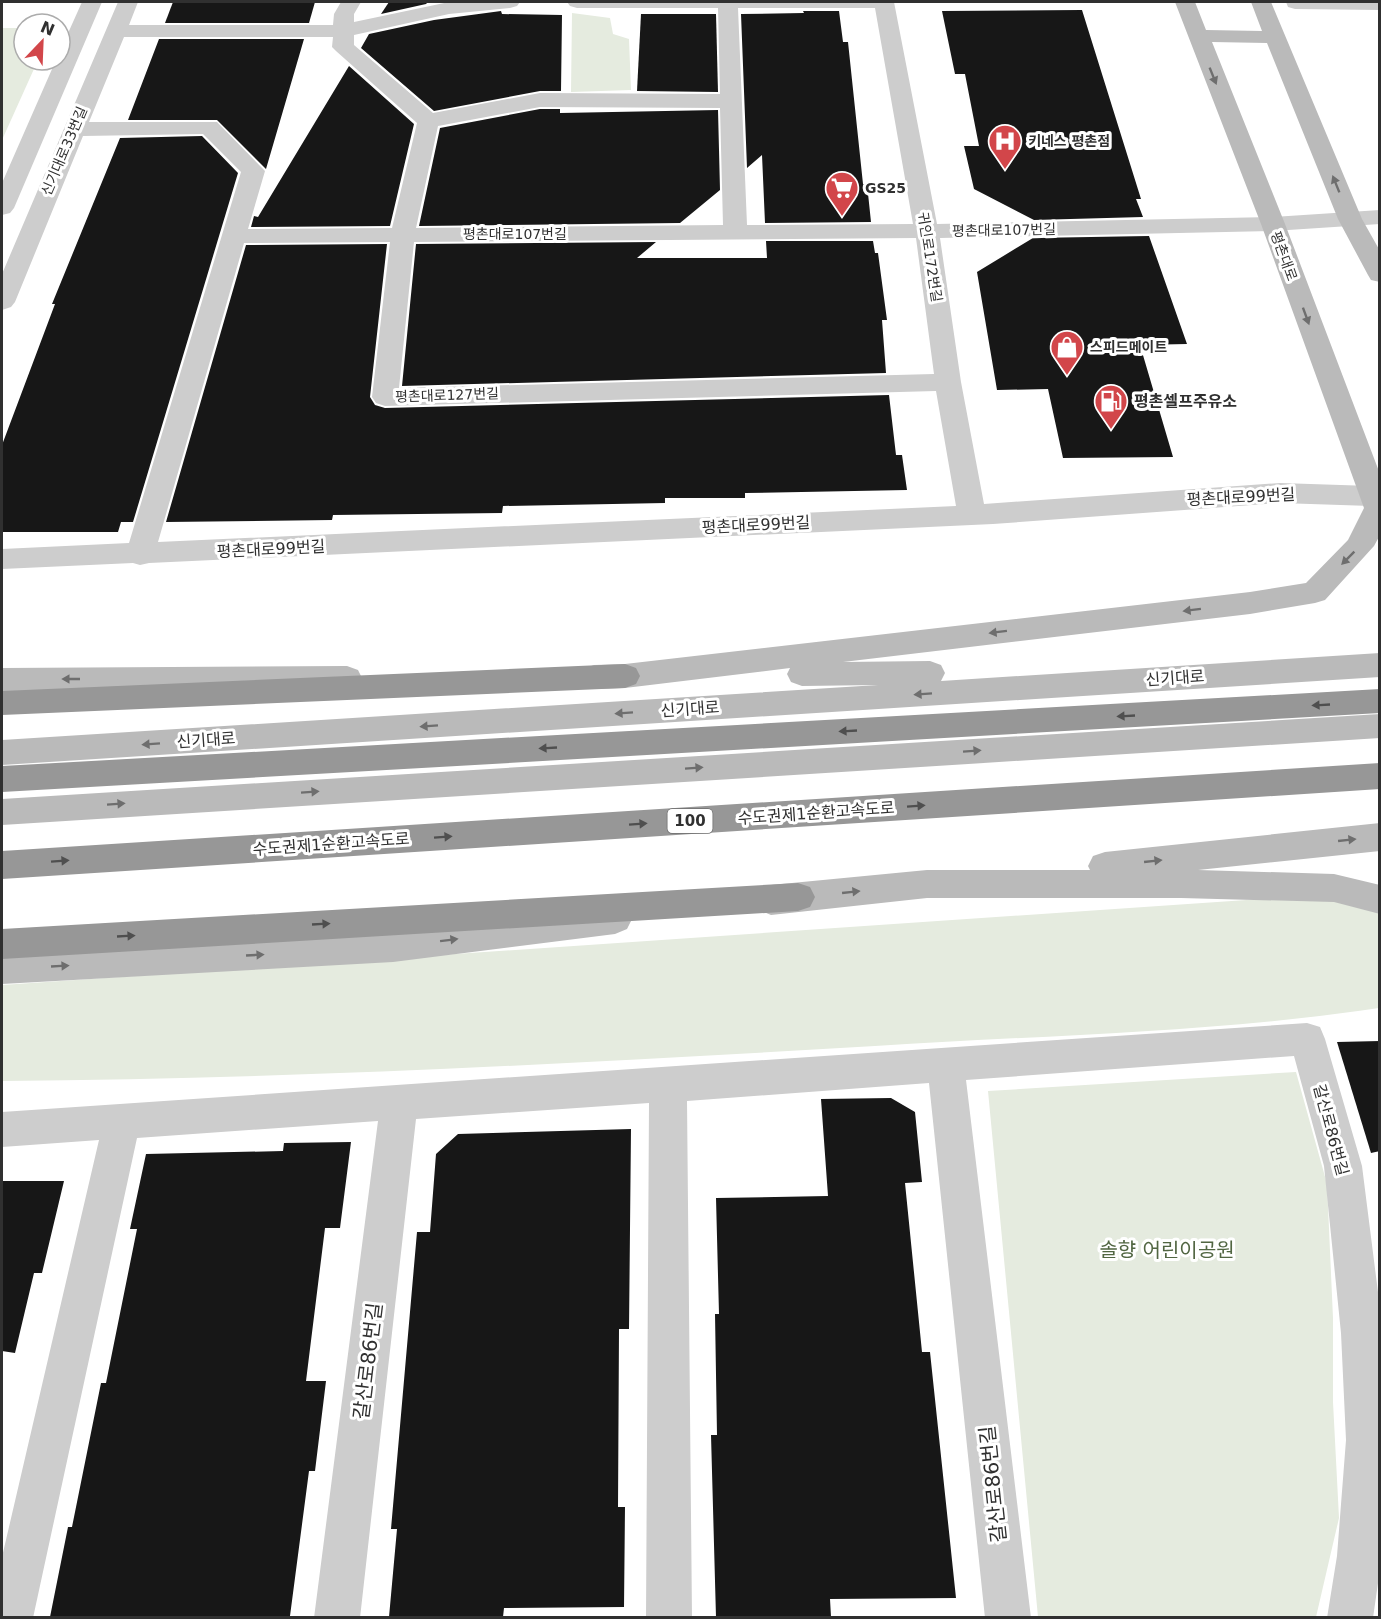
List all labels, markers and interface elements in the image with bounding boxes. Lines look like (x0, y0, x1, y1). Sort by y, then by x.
north arrow (12, 12, 72, 72)
text: N (38, 17, 58, 40)
one-way arrow (1208, 67, 1218, 85)
street label: 신기대로33번길 (38, 104, 90, 198)
hospital icon: 키네스 평촌점 (987, 123, 1023, 170)
place label: 키네스 평촌점 (1028, 133, 1110, 149)
supermarket icon: GS25 (824, 170, 860, 217)
one-way arrow (1331, 175, 1341, 193)
place label: GS25 (865, 180, 906, 196)
street label: 귀인로172번길 (915, 211, 945, 303)
street label: 평촌대로107번길 (952, 221, 1056, 239)
street label: 평촌대로107번길 (463, 226, 567, 242)
street label: 평촌대로 (1268, 229, 1300, 283)
one-way arrow (1302, 307, 1311, 325)
shop icon: 스피드메이트 (1049, 329, 1085, 376)
place label: 스피드메이트 (1090, 339, 1167, 355)
fuel station icon: 평촌셀프주유소 (1093, 383, 1129, 430)
street label: 평촌대로127번길 (395, 385, 499, 405)
place label: 평촌셀프주유소 (1134, 392, 1237, 411)
street label: 평촌대로99번길 (1186, 485, 1296, 509)
street label: 평촌대로99번길 (701, 513, 811, 537)
street label: 평촌대로99번길 (216, 537, 326, 561)
one-way arrow (1342, 551, 1356, 565)
one-way arrow (1183, 605, 1202, 615)
one-way arrow (989, 628, 1008, 637)
street label: 신기대로 (1145, 666, 1205, 690)
one-way arrow (62, 674, 81, 684)
one-way arrow (913, 689, 932, 699)
street label: 신기대로 (660, 697, 720, 721)
one-way arrow (1312, 700, 1331, 709)
one-way arrow (614, 709, 633, 718)
one-way arrow (1117, 711, 1136, 720)
one-way arrow (419, 721, 438, 731)
one-way arrow (838, 727, 857, 736)
street label: 신기대로 (176, 728, 236, 752)
one-way arrow (141, 739, 160, 749)
one-way arrow (539, 744, 558, 753)
one-way arrow (963, 746, 982, 755)
one-way arrow (684, 763, 703, 773)
one-way arrow (301, 787, 320, 797)
street label: 수도권제1순환고속도로 (737, 798, 895, 828)
one-way arrow (106, 799, 125, 809)
one-way arrow (907, 801, 926, 811)
road number: 100 (668, 809, 712, 833)
one-way arrow (628, 819, 647, 829)
street label: 수도권제1순환고속도로 (252, 829, 410, 859)
one-way arrow (434, 832, 453, 841)
one-way arrow (1337, 836, 1356, 845)
one-way arrow (1143, 856, 1162, 866)
one-way arrow (50, 857, 69, 866)
one-way arrow (842, 887, 861, 896)
one-way arrow (311, 920, 330, 929)
one-way arrow (116, 931, 135, 940)
one-way arrow (440, 935, 459, 945)
one-way arrow (245, 950, 264, 959)
one-way arrow (50, 961, 69, 971)
street label: 갈산로86번길 (1310, 1082, 1352, 1178)
park label: 솔향 어린이공원 (1099, 1238, 1235, 1262)
street label: 갈산로86번길 (349, 1301, 387, 1421)
street label: 갈산로86번길 (975, 1424, 1011, 1544)

